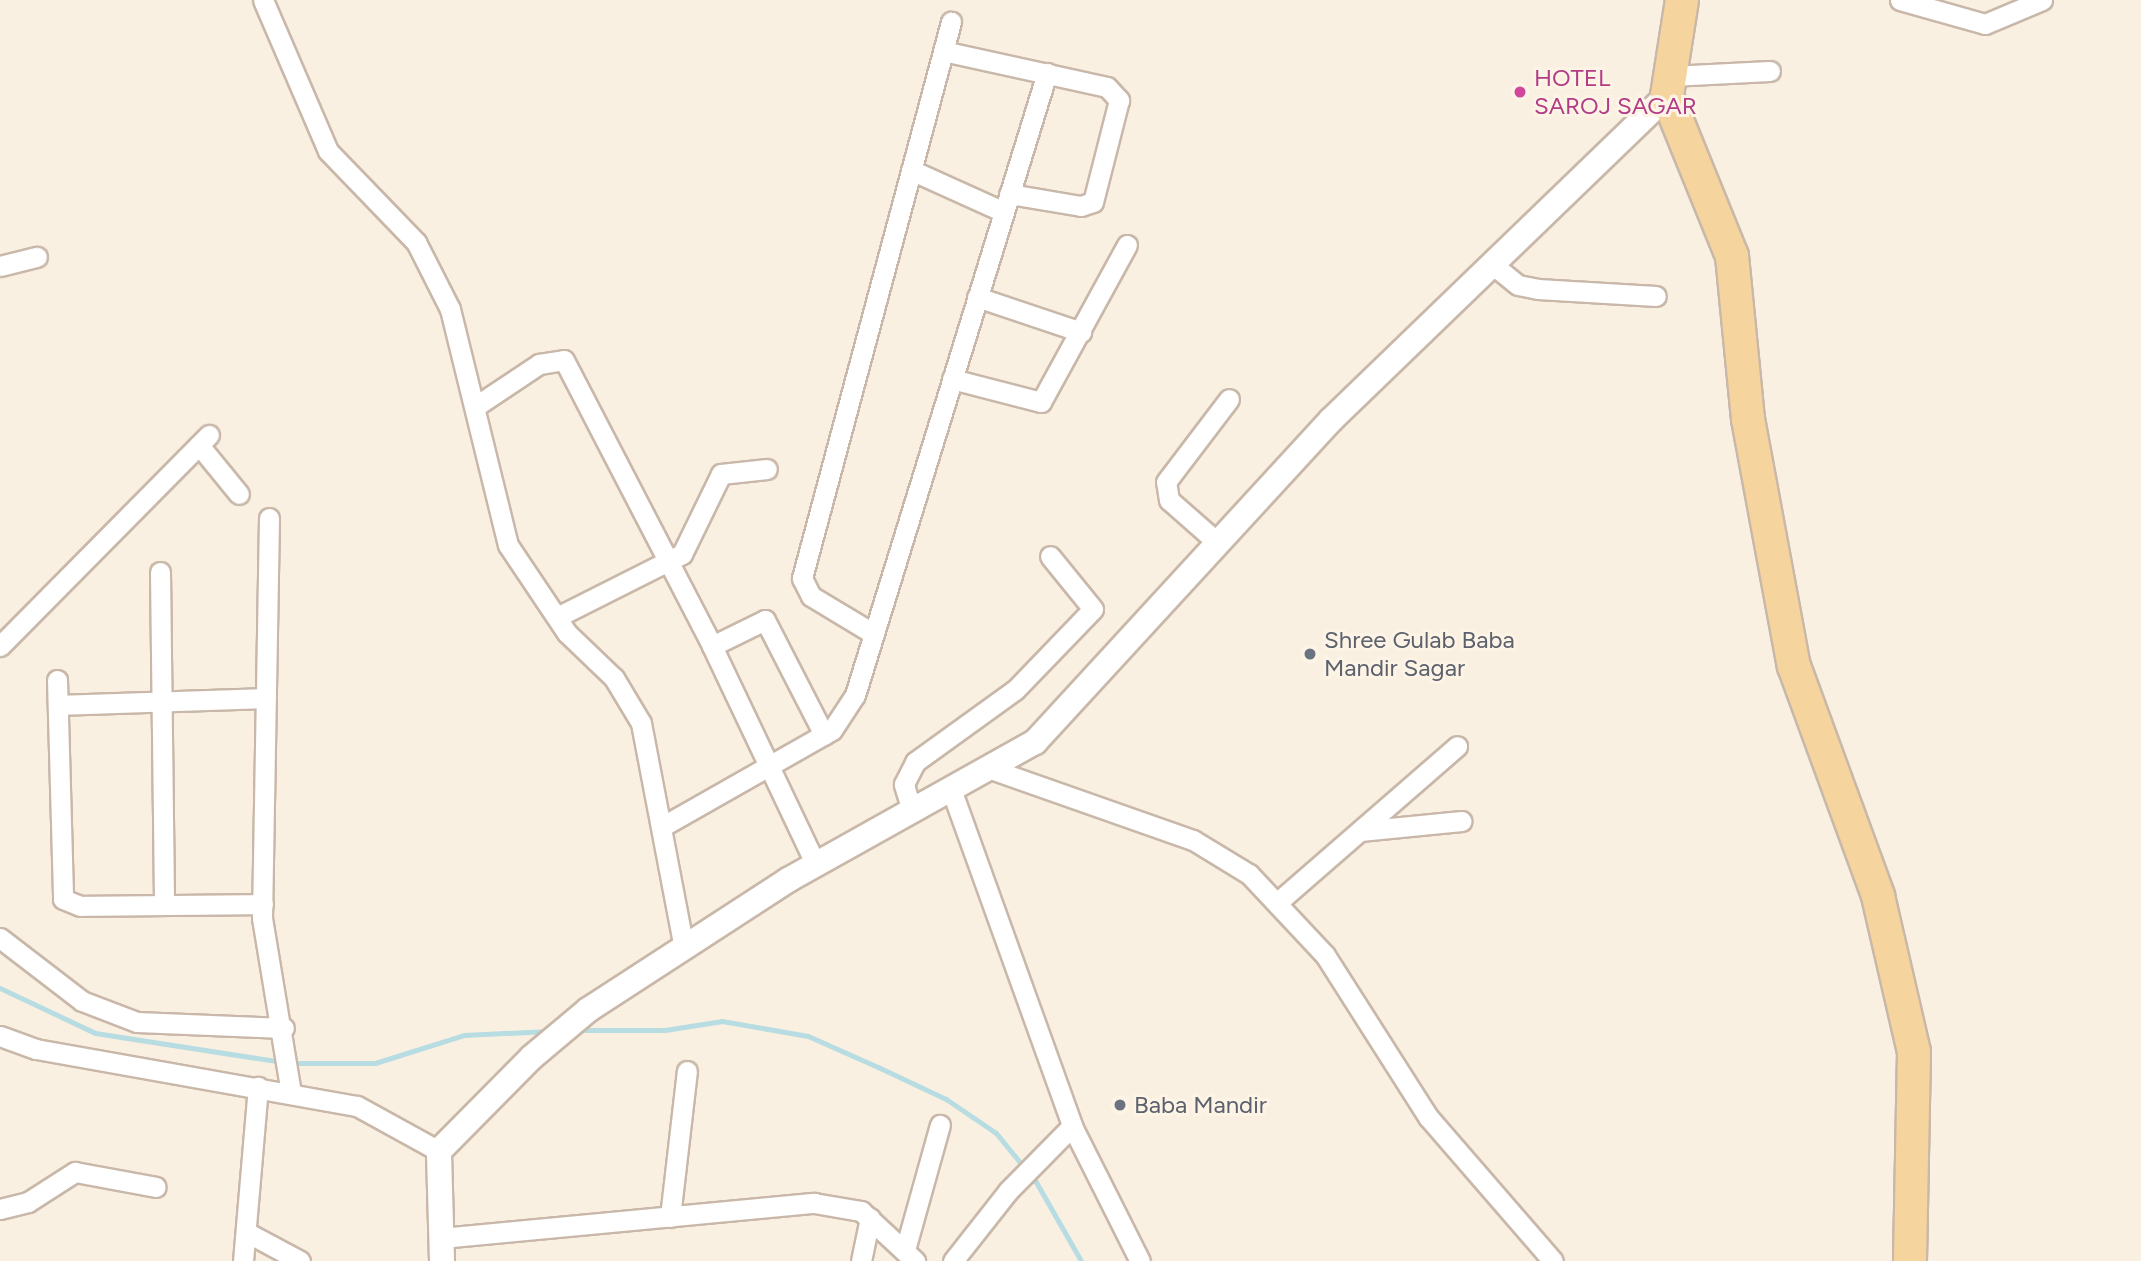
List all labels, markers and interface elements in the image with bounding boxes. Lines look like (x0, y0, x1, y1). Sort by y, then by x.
place label: HOTEL SAROJ SAGAR (1534, 64, 1697, 120)
marker: HOTEL SAROJ SAGAR (1512, 84, 1528, 100)
place label: Shree Gulab Baba Mandir Sagar (1324, 626, 1515, 682)
marker: Shree Gulab Baba Mandir Sagar (1302, 646, 1318, 662)
place label: Baba Mandir (1134, 1091, 1267, 1119)
marker: Baba Mandir (1112, 1097, 1128, 1113)

